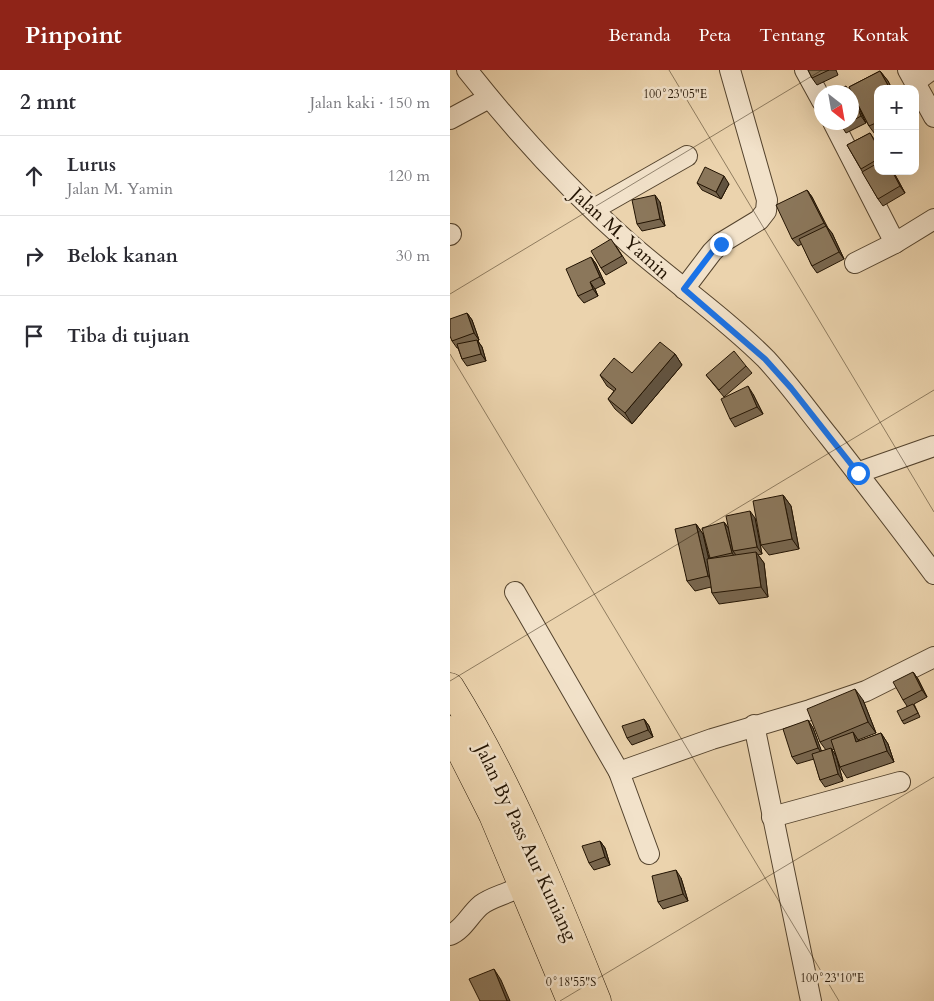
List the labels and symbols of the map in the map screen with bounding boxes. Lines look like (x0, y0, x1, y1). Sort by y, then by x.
north arrow (814, 85, 859, 130)
text: 100°23'05"E (643, 86, 707, 102)
street label: Jalan M. Yamin (563, 180, 676, 286)
route end (710, 233, 733, 256)
route start (847, 462, 870, 485)
street label: Jalan By Pass Aur Kuniang (468, 737, 584, 946)
text: 100°23'10"E (800, 970, 864, 986)
text: 0°18'55"S (546, 974, 596, 990)

